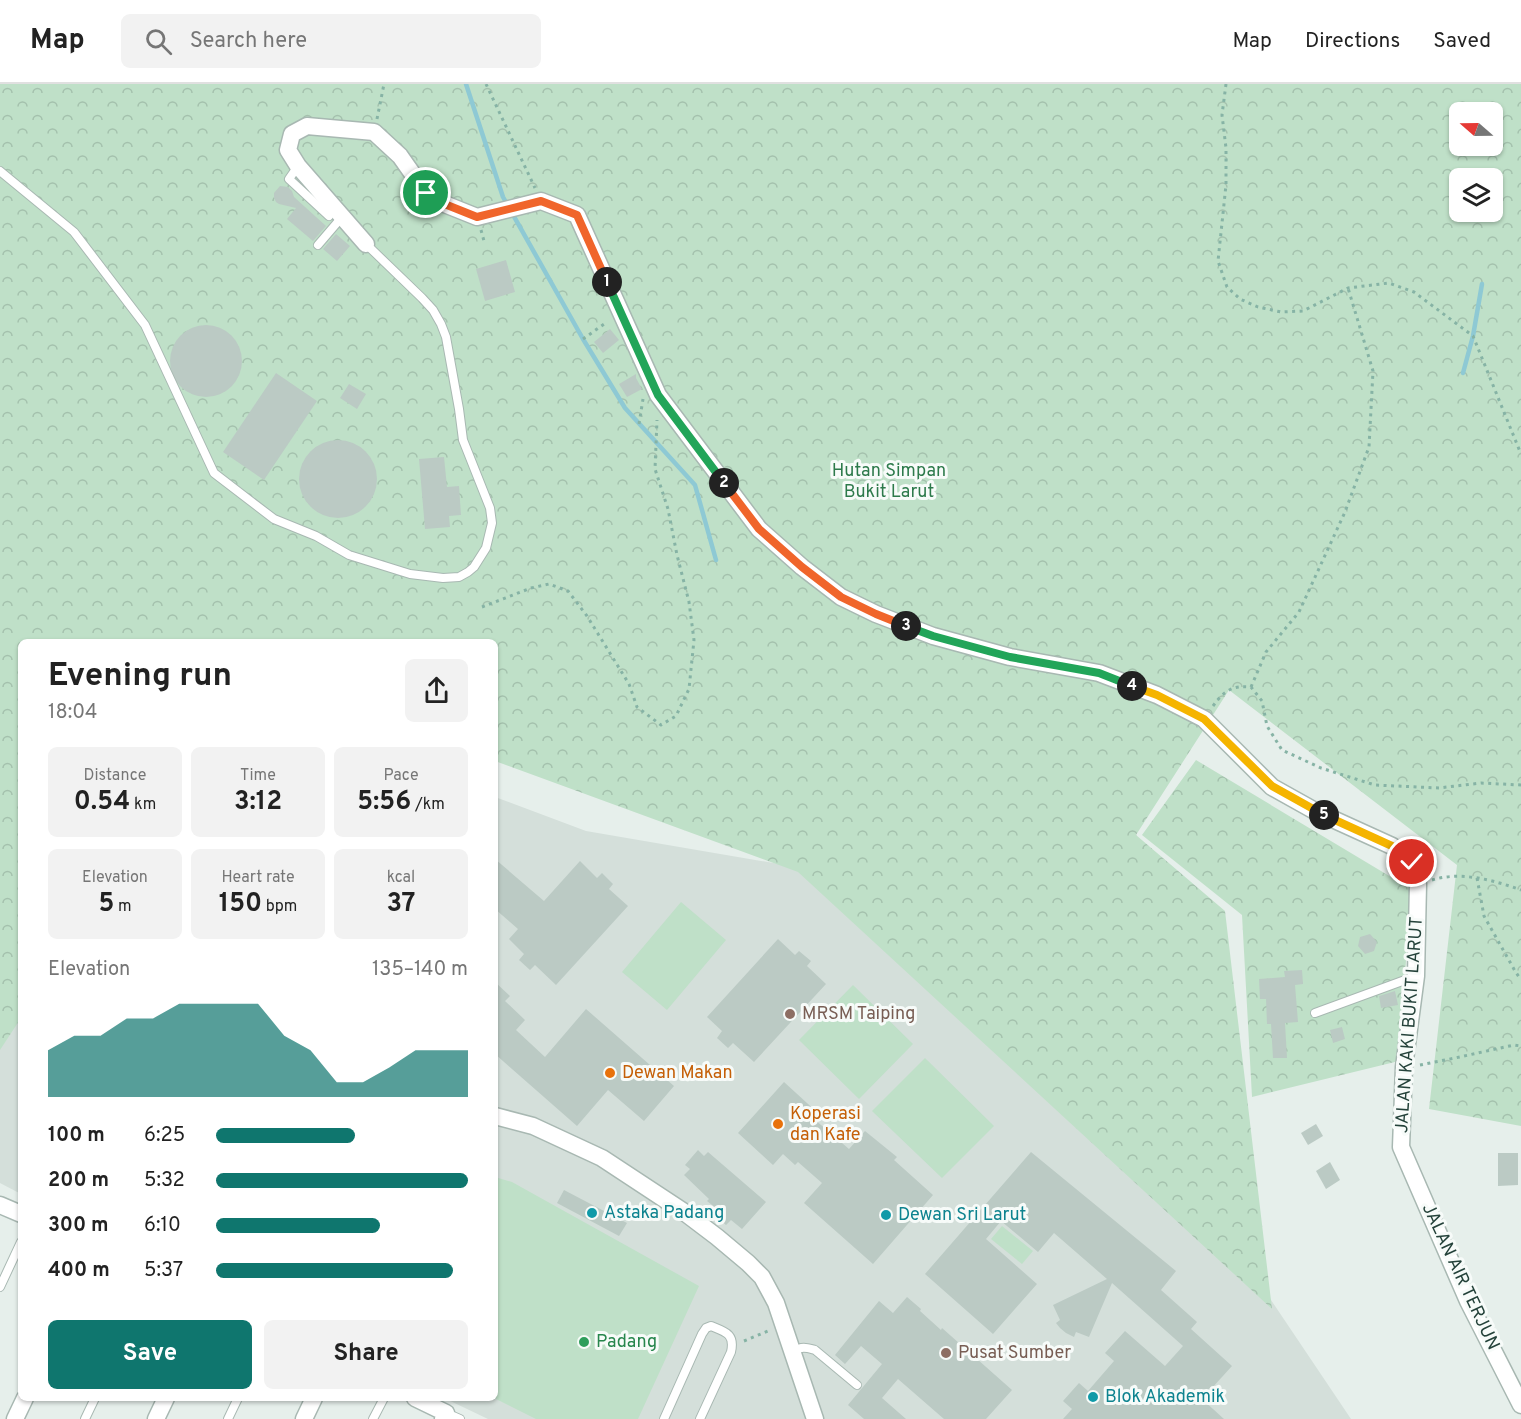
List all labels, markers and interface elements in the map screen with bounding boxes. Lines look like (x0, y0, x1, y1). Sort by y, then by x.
search box (121, 14, 541, 68)
text: Map (30, 23, 85, 59)
icon: search (142, 25, 175, 58)
text: Search here (190, 28, 307, 55)
text: Map (1232, 28, 1272, 55)
text: Directions (1305, 28, 1400, 55)
text: Saved (1433, 28, 1491, 55)
north arrow (1449, 102, 1503, 156)
map controls (1449, 102, 1503, 222)
pin (400, 167, 451, 218)
button: layers (1449, 168, 1503, 222)
icon: arrive (409, 176, 442, 209)
pin: 1 (592, 267, 622, 297)
text: 1 (604, 272, 610, 292)
park label: Hutan Simpan Bukit Larut (832, 460, 946, 504)
pin: 2 (709, 468, 739, 498)
text: 2 (719, 473, 729, 493)
pin: 3 (891, 611, 921, 641)
text: 3 (901, 616, 911, 636)
text: Evening run (48, 656, 232, 698)
button: share (405, 659, 468, 722)
pin: 4 (1117, 671, 1147, 701)
text: 4 (1127, 676, 1137, 696)
text: 18:04 (48, 700, 97, 726)
text: Distance (84, 766, 146, 786)
text: Time (240, 766, 276, 786)
text: Pace (383, 766, 419, 786)
text: 0.54 (74, 786, 130, 819)
text: 3:12 (234, 786, 282, 819)
text: 5:56 (357, 786, 411, 819)
text: km (130, 795, 156, 815)
text: /km (411, 795, 445, 815)
pin: 5 (1309, 800, 1339, 830)
text: 5 (1319, 805, 1329, 825)
pin (1386, 836, 1437, 887)
icon: check (1395, 845, 1428, 878)
text: Elevation (82, 868, 148, 888)
text: Heart rate (221, 868, 295, 888)
text: kcal (387, 868, 415, 888)
text: 5 (98, 888, 114, 921)
text: 150 (219, 888, 262, 921)
text: 37 (386, 888, 416, 921)
text: m (114, 897, 132, 917)
text: bpm (262, 897, 297, 917)
street label: JALAN KAKI BUKIT LARUT (1391, 916, 1429, 1134)
text: Elevation (48, 957, 130, 983)
text: 135–140 m (372, 957, 468, 983)
place label: MRSM Taiping (802, 1003, 915, 1026)
marker: MRSM Taiping (783, 1007, 797, 1021)
place label: Dewan Makan (622, 1062, 733, 1085)
marker: Dewan Makan (603, 1066, 617, 1080)
place label: Koperasi dan Kafe (790, 1103, 861, 1147)
marker: Koperasi dan Kafe (771, 1117, 785, 1131)
text: 100 m (48, 1123, 105, 1149)
text: 6:25 (144, 1123, 185, 1149)
text: 200 m (48, 1168, 109, 1194)
text: 5:32 (144, 1168, 185, 1194)
street label: JALAN AIR TERJUN (1416, 1200, 1504, 1354)
place label: Astaka Padang (604, 1202, 724, 1225)
place label: Dewan Sri Larut (898, 1204, 1026, 1227)
marker: Astaka Padang (585, 1206, 599, 1220)
marker: Dewan Sri Larut (879, 1208, 893, 1222)
text: 300 m (48, 1213, 109, 1239)
text: 6:10 (144, 1213, 181, 1239)
text: 400 m (48, 1258, 110, 1284)
text: 5:37 (144, 1258, 183, 1284)
button: Save (48, 1320, 252, 1389)
button: Share (264, 1320, 468, 1389)
place label: Padang (596, 1331, 657, 1354)
marker: Padang (577, 1335, 591, 1349)
place label: Pusat Sumber (958, 1342, 1071, 1365)
marker: Pusat Sumber (939, 1346, 953, 1360)
place label: Blok Akademik (1105, 1386, 1225, 1409)
marker: Blok Akademik (1086, 1390, 1100, 1404)

